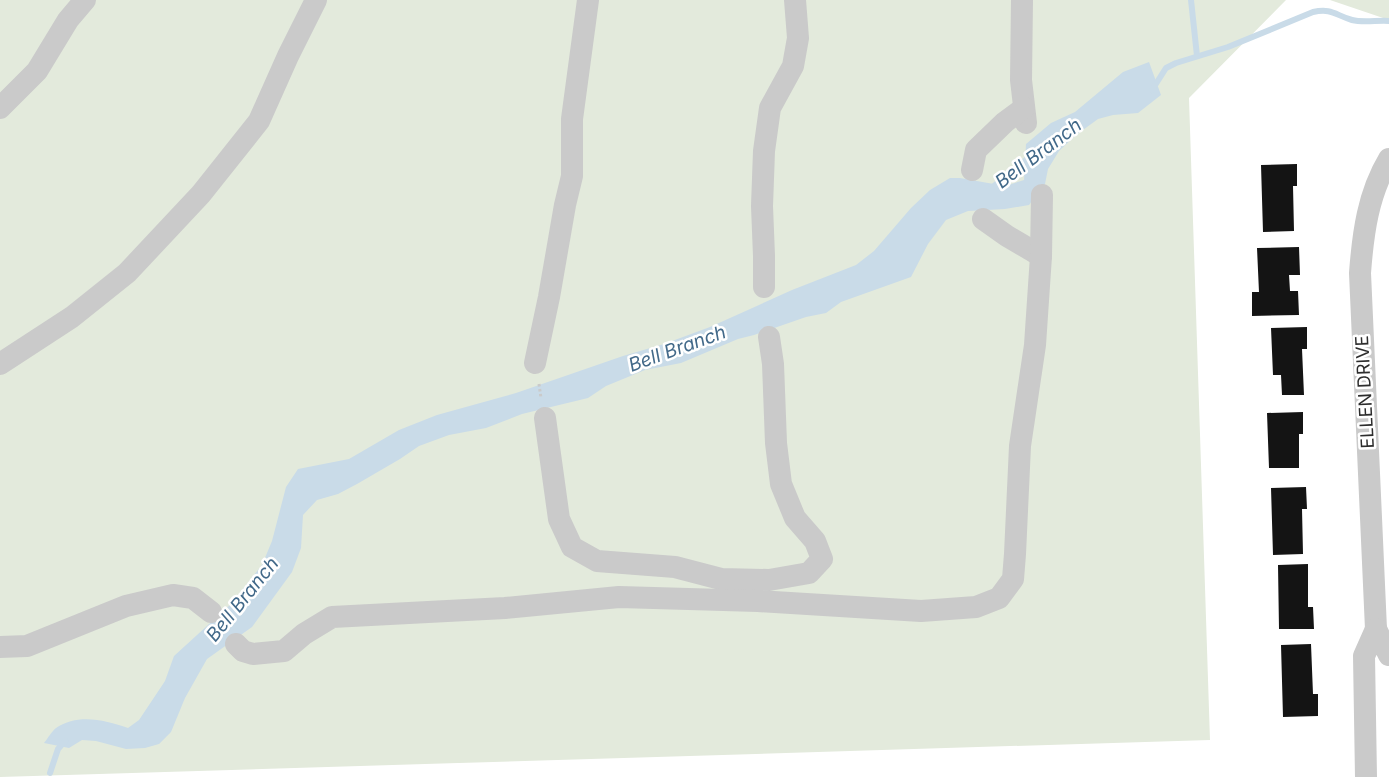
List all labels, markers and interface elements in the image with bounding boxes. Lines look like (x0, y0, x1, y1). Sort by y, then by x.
water label: Bell Branch (991, 113, 1086, 193)
water label: Bell Branch (625, 320, 729, 377)
street label: ELLEN DRIVE (1351, 335, 1378, 449)
water label: Bell Branch (201, 552, 283, 646)

